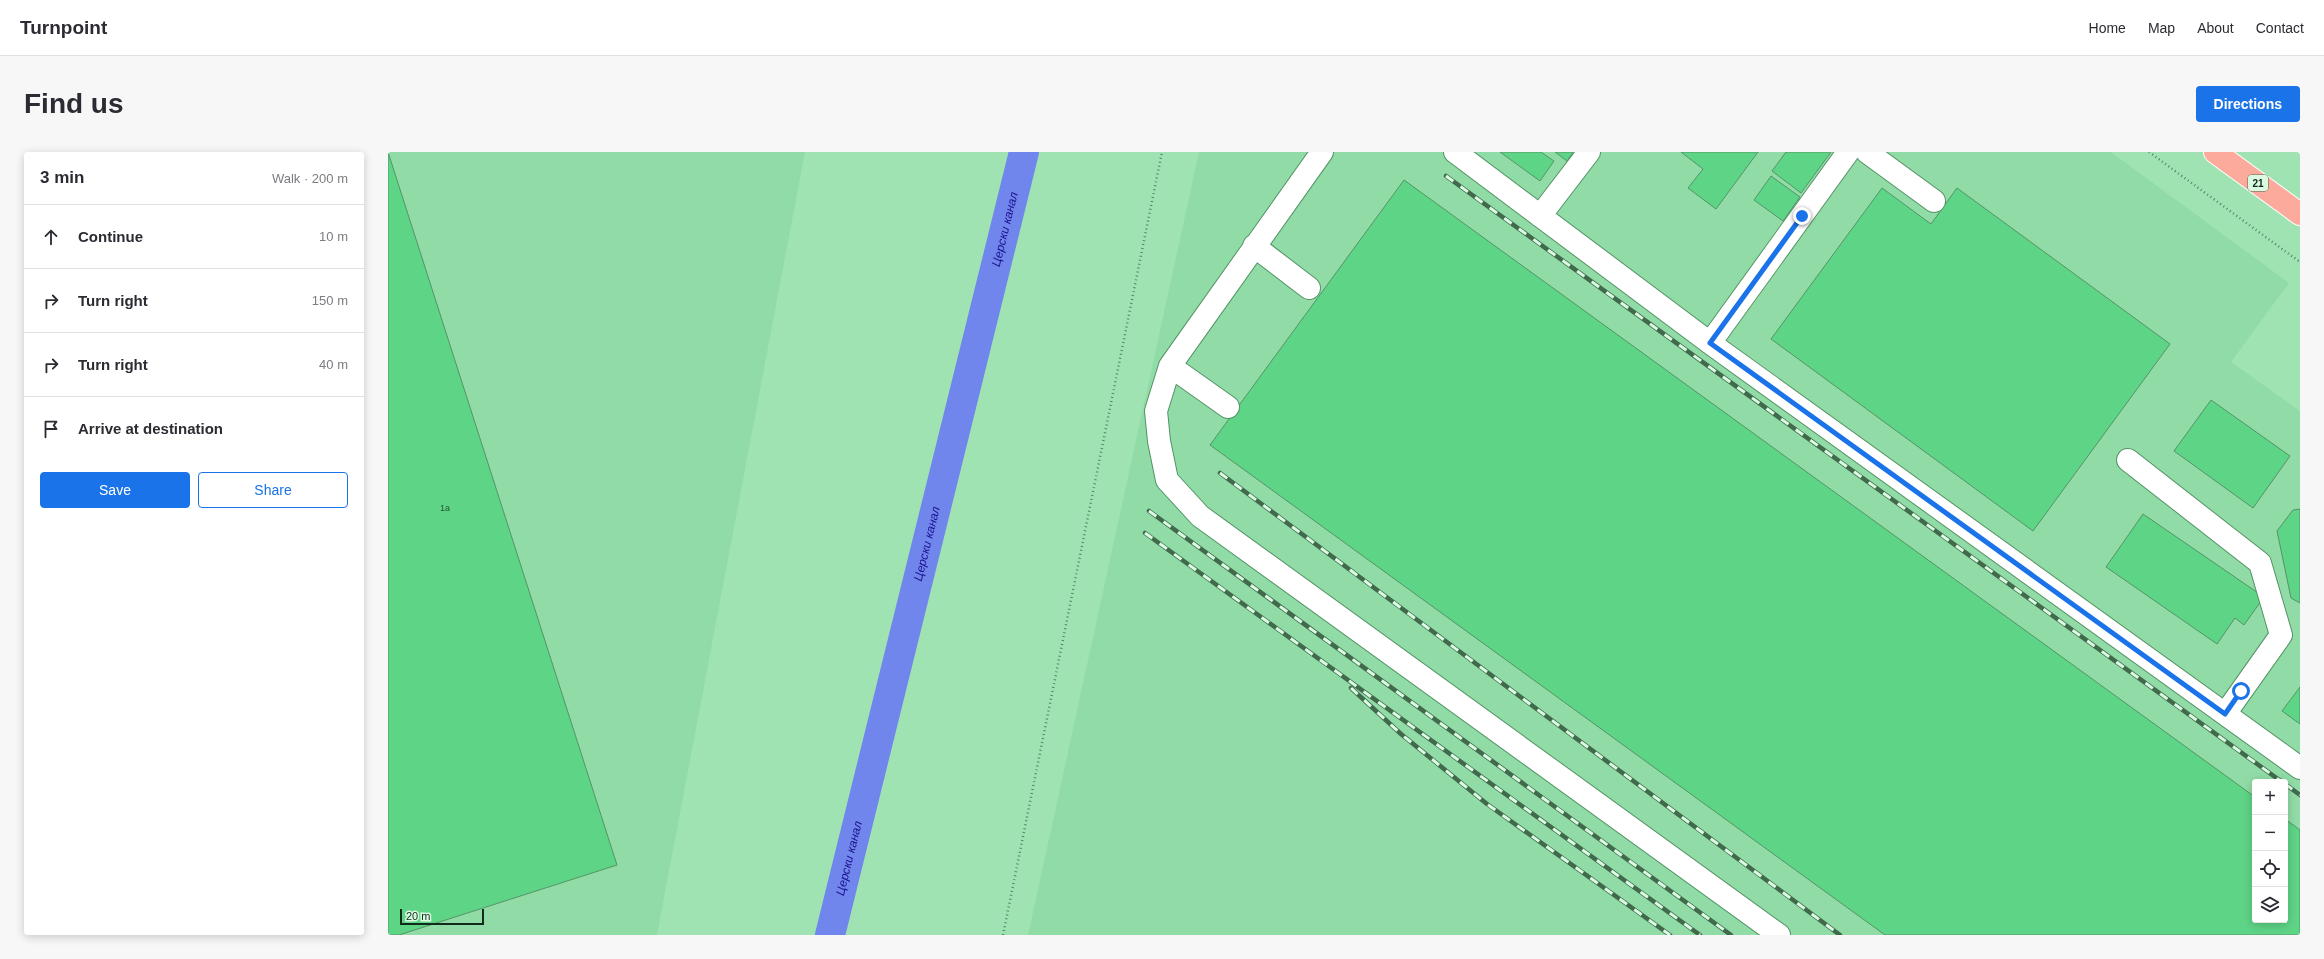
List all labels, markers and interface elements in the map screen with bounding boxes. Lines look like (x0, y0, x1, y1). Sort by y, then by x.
text: Turnpoint (20, 17, 107, 38)
text: Home (2089, 20, 2126, 36)
text: Map (2148, 20, 2175, 36)
text: About (2197, 20, 2234, 36)
text: Contact (2256, 20, 2304, 36)
button: Directions (2196, 86, 2300, 122)
text: Find us (24, 88, 124, 119)
text: 3 min (40, 168, 84, 187)
text: Walk · 200 m (272, 171, 348, 186)
road number: 21 (2248, 175, 2268, 191)
water label: Церски канал (989, 190, 1021, 268)
route end (1793, 207, 1811, 225)
icon: ahead (40, 226, 62, 248)
text: Continue (78, 228, 143, 245)
text: 10 m (319, 229, 348, 244)
icon: right (40, 290, 62, 312)
text: Turn right (78, 292, 148, 309)
text: 150 m (312, 293, 348, 308)
icon: right (40, 354, 62, 376)
text: Turn right (78, 356, 148, 373)
text: 40 m (319, 357, 348, 372)
icon: arrive (40, 418, 62, 440)
text: Arrive at destination (78, 420, 223, 437)
button: Save (40, 472, 190, 508)
button: Share (198, 472, 348, 508)
house number: 1a (440, 503, 450, 513)
water label: Церски канал (911, 505, 943, 583)
route start (2232, 682, 2250, 700)
map controls (2252, 779, 2288, 923)
button: + (2252, 779, 2288, 815)
button: − (2252, 815, 2288, 851)
water label: Церски канал (833, 819, 865, 897)
button: locate (2252, 851, 2288, 887)
button: layers (2252, 887, 2288, 923)
scale bar (400, 907, 484, 926)
text: 20 m (406, 910, 430, 922)

